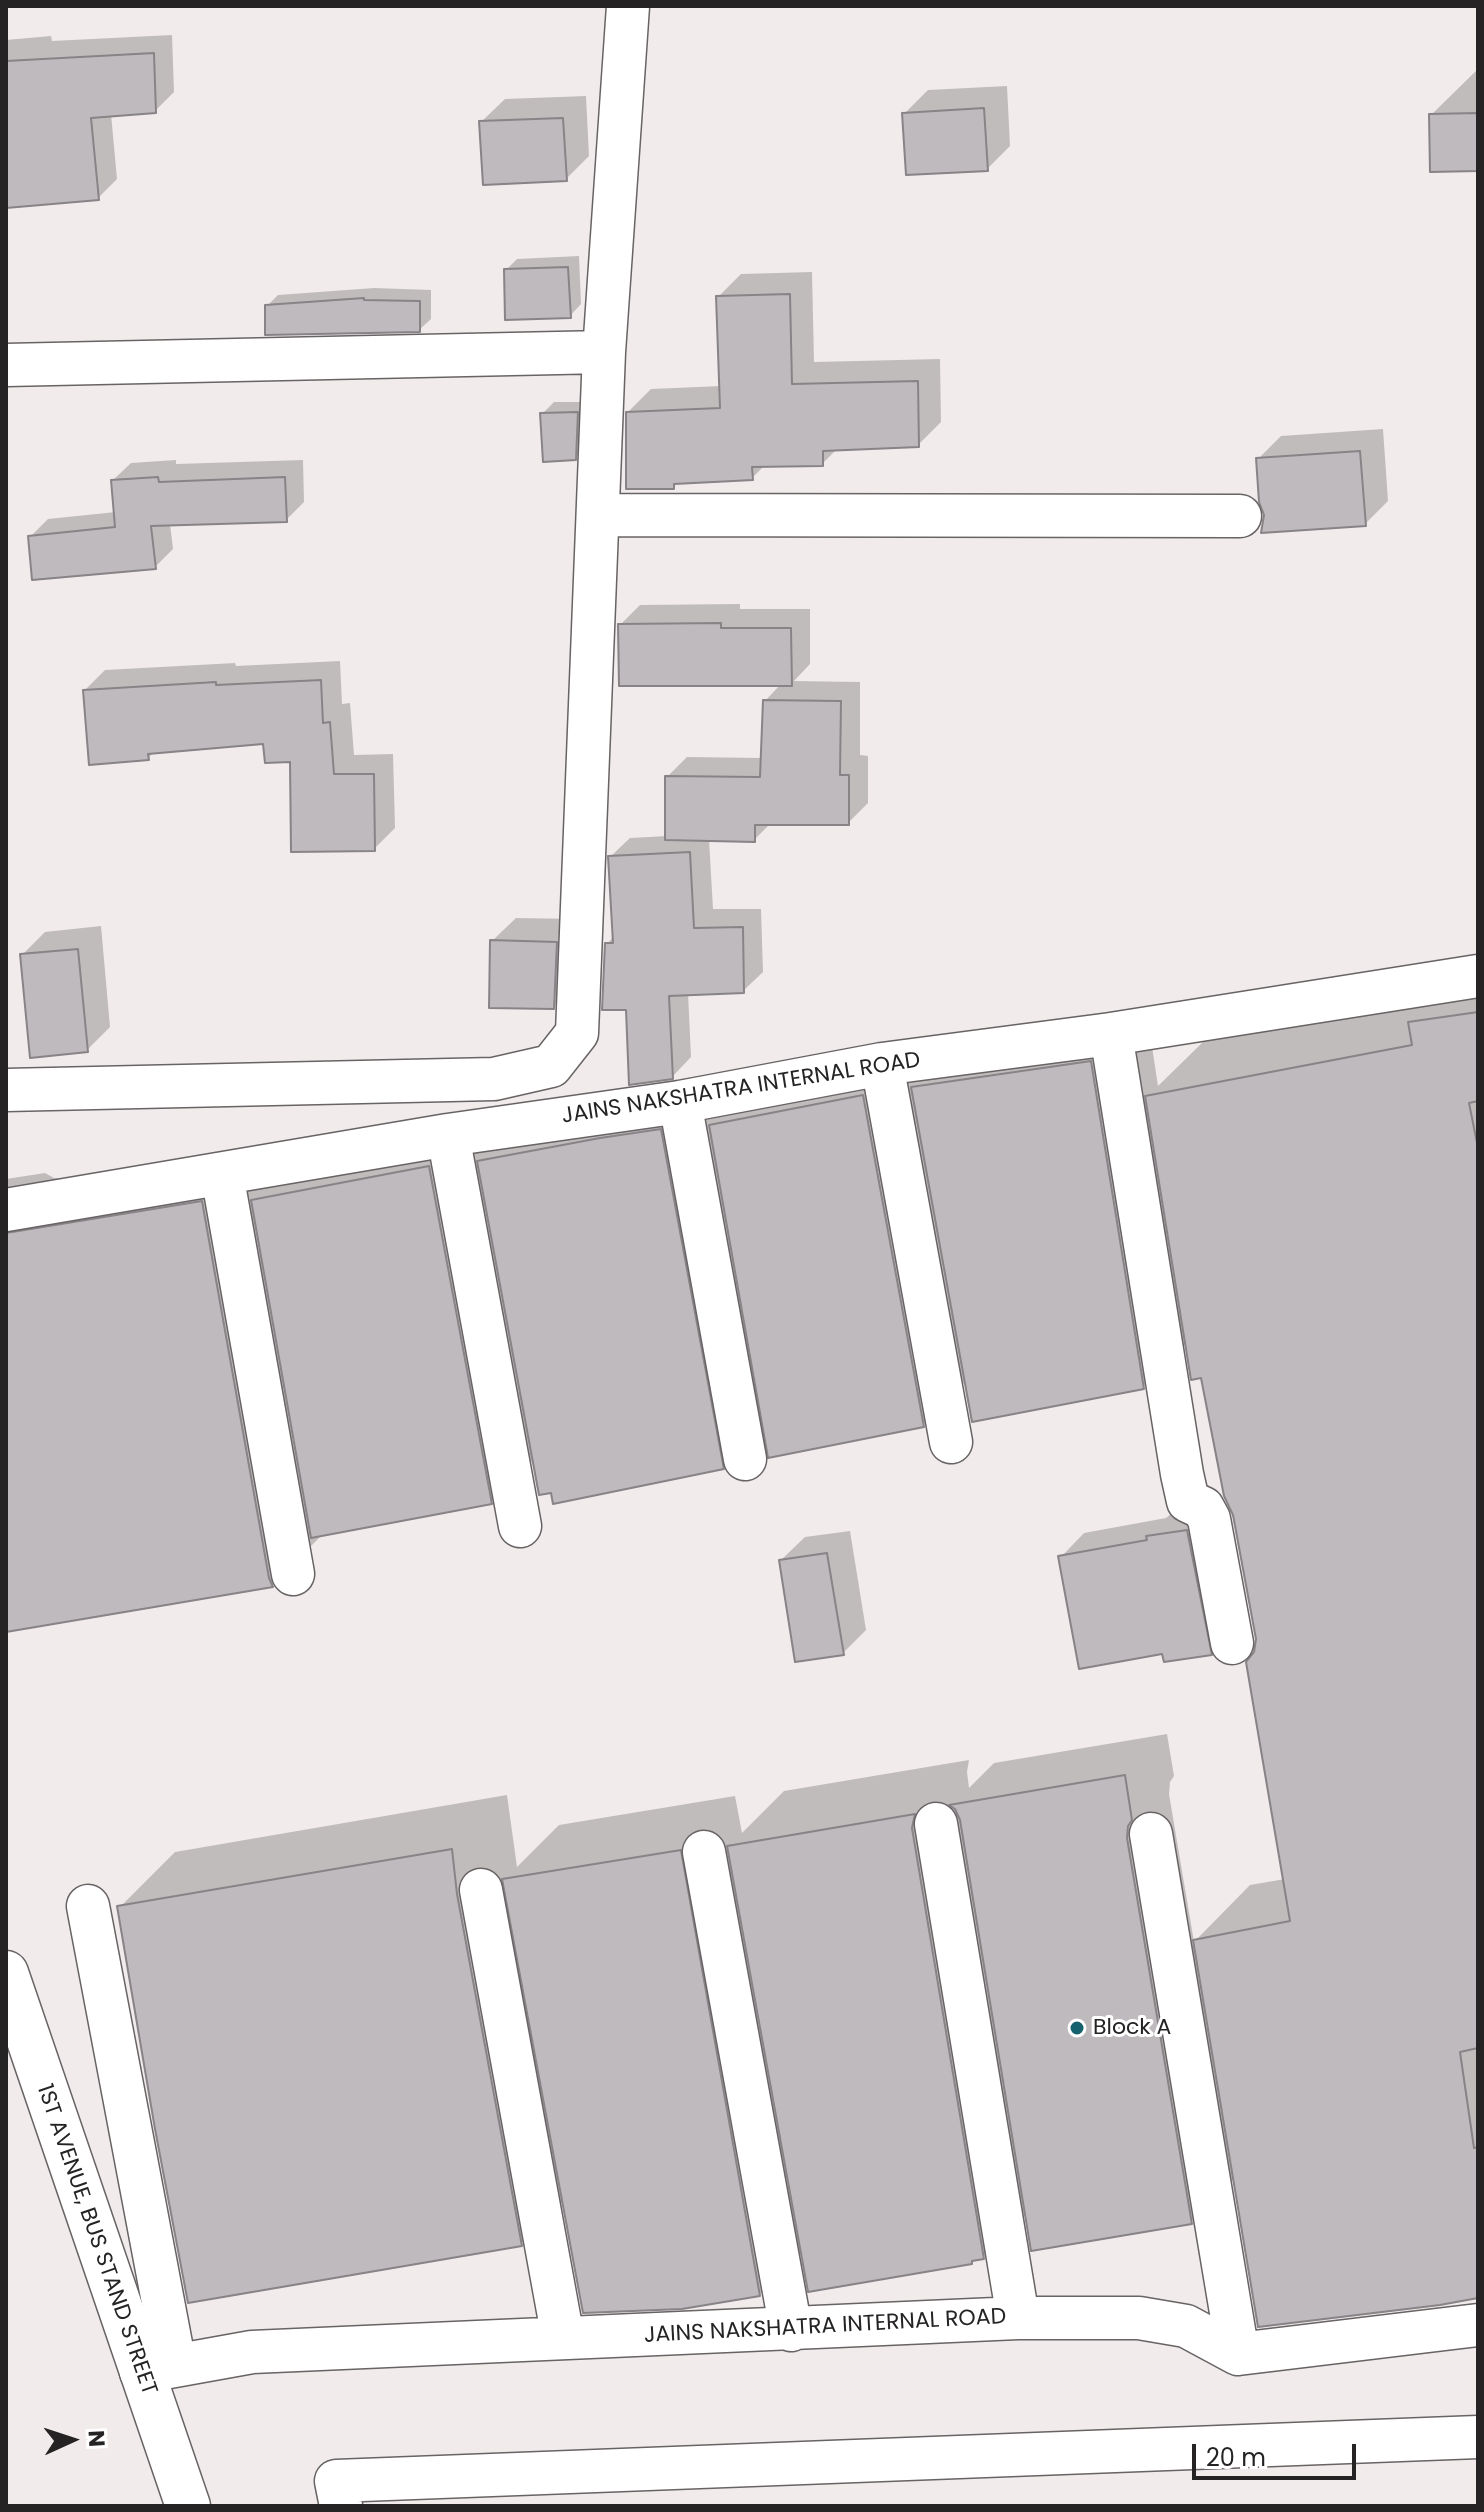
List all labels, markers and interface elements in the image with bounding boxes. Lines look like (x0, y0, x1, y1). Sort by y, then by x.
street label: JAINS NAKSHATRA INTERNAL ROAD (560, 1048, 922, 1130)
place label: Block A (1093, 2015, 1171, 2041)
marker: Block A (1068, 2019, 1086, 2037)
street label: 1ST AVENUE, BUS STAND STREET (30, 2081, 162, 2399)
street label: JAINS NAKSHATRA INTERNAL ROAD (643, 2304, 1007, 2350)
north arrow (32, 2400, 112, 2480)
scale bar (1196, 2428, 1360, 2478)
text: N (81, 2430, 112, 2448)
text: 20 m (1206, 2441, 1266, 2474)

